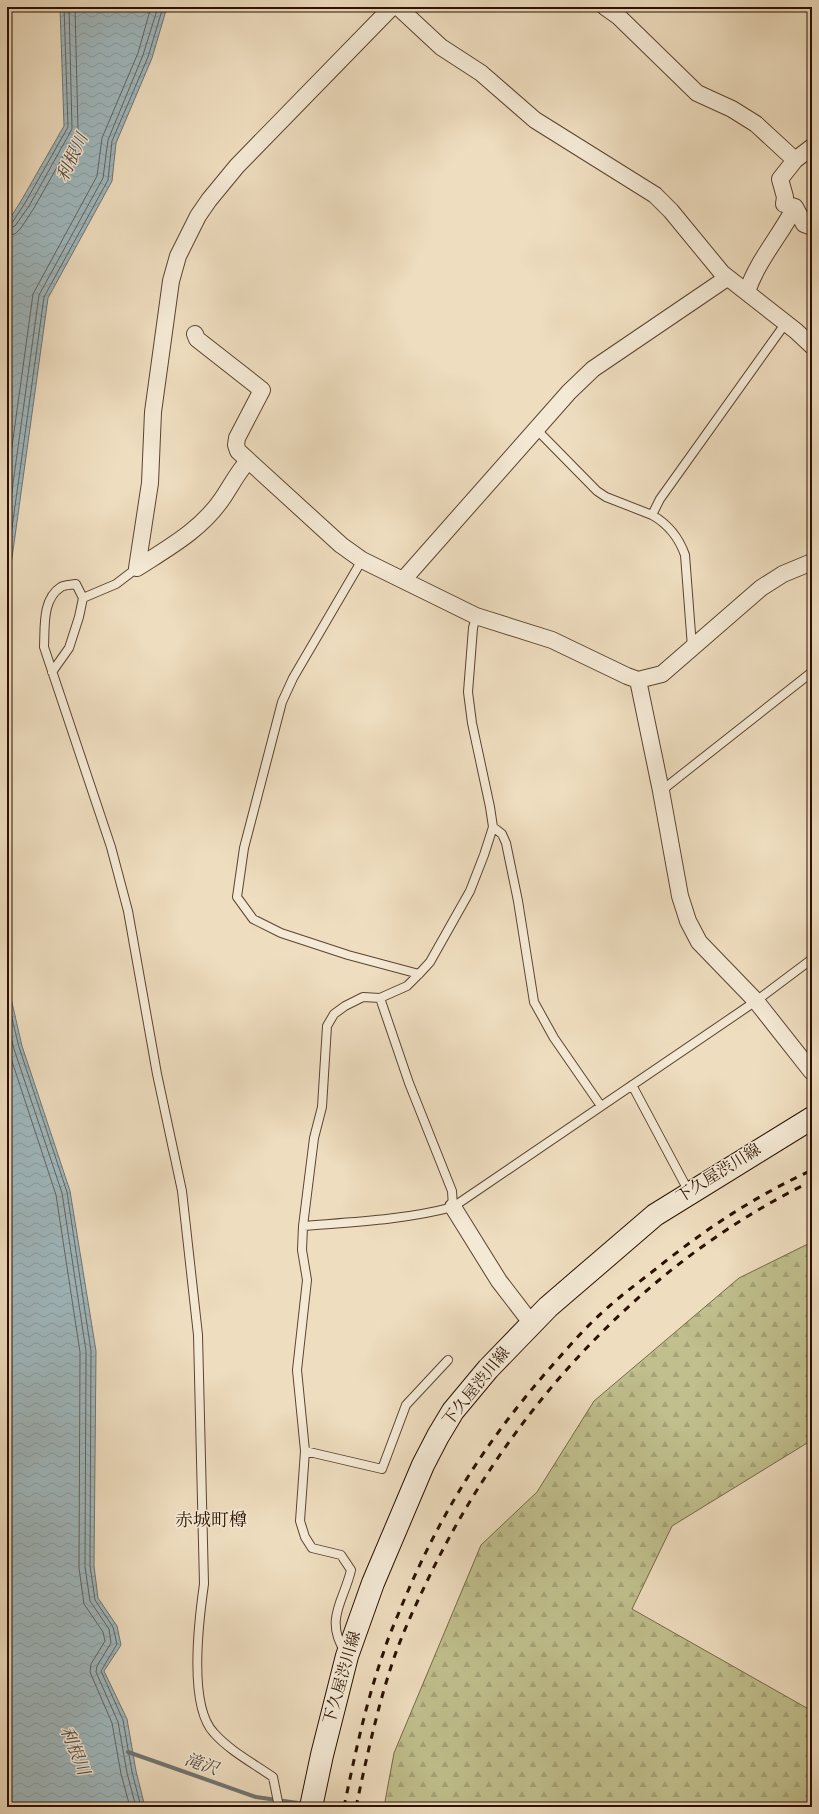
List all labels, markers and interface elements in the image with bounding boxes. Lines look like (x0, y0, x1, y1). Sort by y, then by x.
water label: 利根川 (53, 129, 94, 186)
street label: 下久屋渋川線 (673, 1140, 765, 1208)
street label: 下久屋渋川線 (439, 1343, 515, 1431)
district label: 赤城町樽 (175, 1510, 247, 1533)
street label: 下久屋渋川線 (320, 1629, 366, 1727)
water label: 利根川 (55, 1723, 94, 1780)
water label: 滝沢 (182, 1750, 222, 1781)

